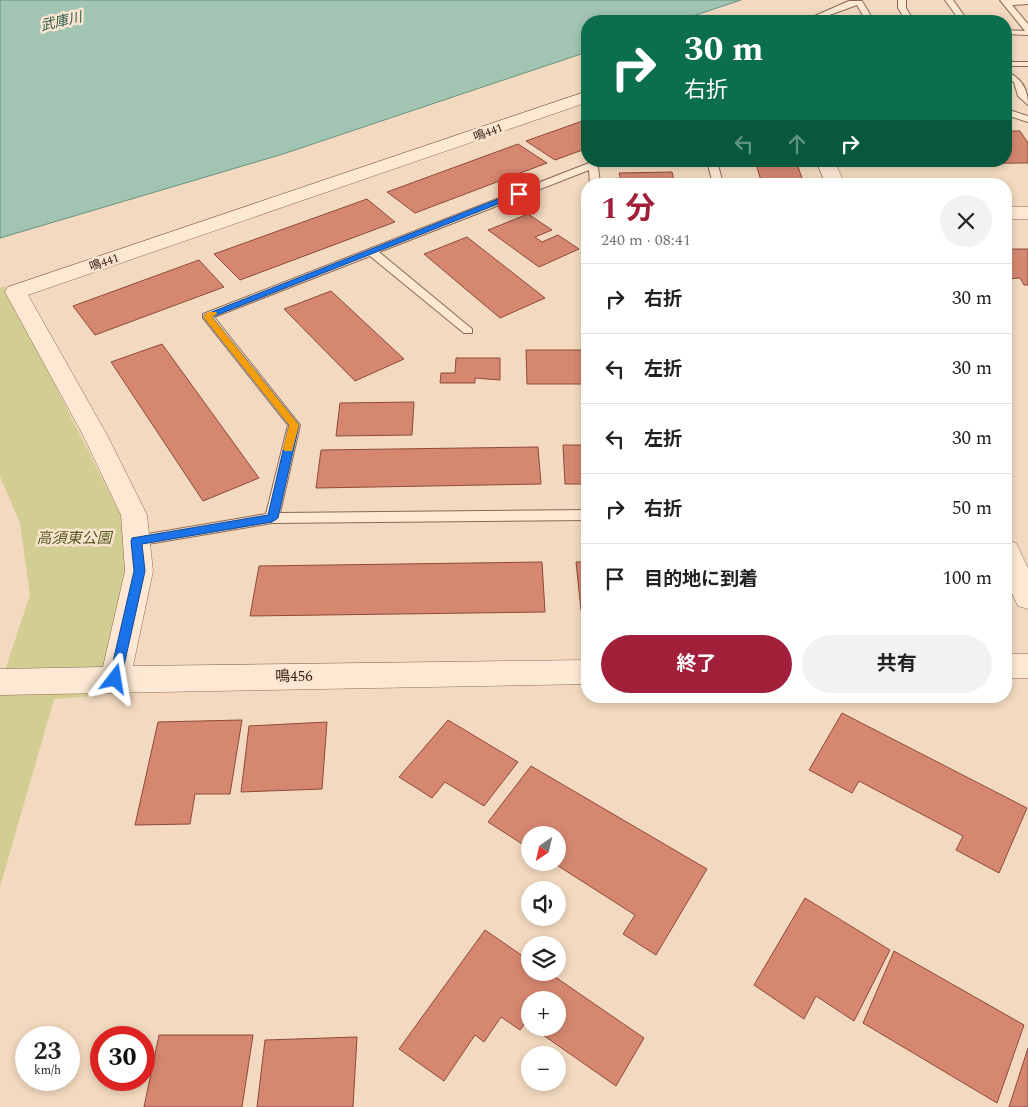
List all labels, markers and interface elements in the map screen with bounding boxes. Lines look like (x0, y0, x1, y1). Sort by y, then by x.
water label: 武庫川 (38, 6, 86, 36)
text: 30 m (684, 23, 764, 76)
icon: right (601, 35, 666, 100)
text: 右折 (684, 74, 728, 107)
street label: 鳴441 (471, 118, 506, 147)
icon: left (730, 130, 758, 158)
icon: ahead (783, 130, 811, 158)
icon: right (836, 130, 864, 158)
pin (498, 173, 540, 215)
icon: arrive (505, 180, 533, 208)
text: 1 分 (601, 186, 655, 232)
button: close (940, 195, 992, 247)
text: 240 m · 08:41 (601, 228, 691, 252)
street label: 鳴441 (87, 249, 121, 276)
text: 30 m (952, 284, 992, 313)
icon: right (601, 285, 629, 313)
text: 右折 (644, 285, 682, 314)
text: 30 m (952, 354, 992, 383)
icon: left (601, 355, 629, 383)
text: 左折 (644, 355, 682, 384)
text: 30 m (952, 424, 992, 453)
icon: left (601, 425, 629, 453)
text: 左折 (644, 425, 682, 454)
text: 50 m (952, 494, 992, 523)
icon: right (601, 495, 629, 523)
text: 右折 (644, 495, 682, 524)
park label: 高須東公園 (36, 527, 113, 550)
text: 100 m (942, 564, 992, 593)
icon: arrive (601, 565, 629, 593)
text: 目的地に到着 (644, 565, 758, 594)
button: 終了 (601, 635, 792, 693)
button: 共有 (802, 635, 992, 693)
position arrow (88, 652, 140, 704)
street label: 鳴456 (275, 665, 313, 688)
north arrow (521, 826, 566, 871)
map controls (521, 826, 566, 1091)
button: sound (521, 881, 566, 926)
button: layers (521, 936, 566, 981)
button: + (521, 991, 566, 1036)
speed limit sign: 30 (90, 1026, 155, 1091)
text: 23 (33, 1033, 62, 1071)
button: − (521, 1046, 566, 1091)
text: km/h (34, 1061, 61, 1080)

